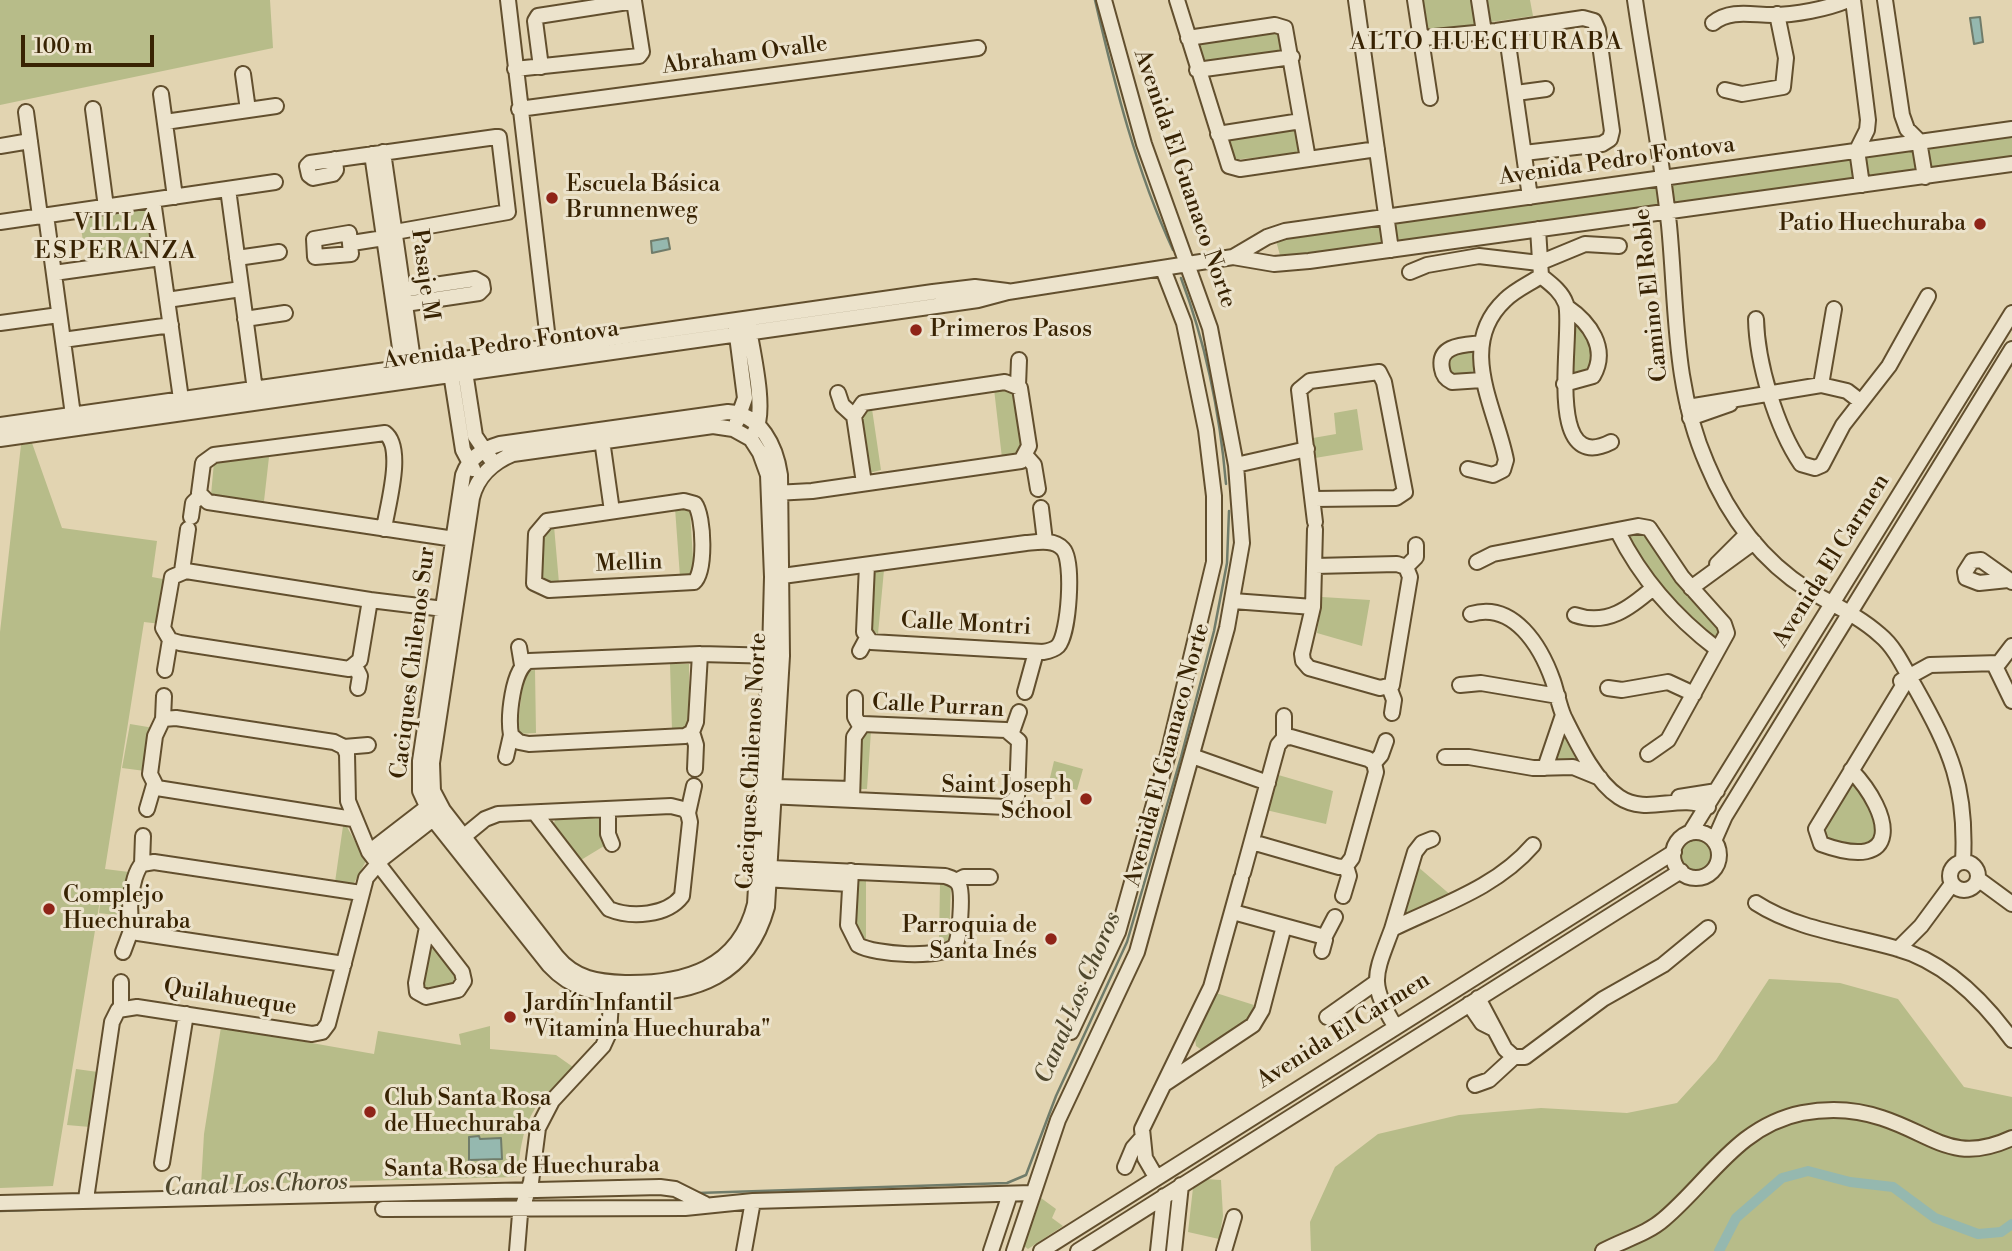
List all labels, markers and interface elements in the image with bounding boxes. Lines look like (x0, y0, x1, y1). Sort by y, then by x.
scale bar (24, 21, 158, 65)
district label: ALTO HUECHURABA (1352, 29, 1622, 57)
street label: Abraham Ovalle (661, 31, 829, 81)
text: 100 m (34, 34, 93, 60)
street label: Avenida El Guanaco Norte (1127, 46, 1241, 312)
street label: Avenida Pedro Fontova (1497, 132, 1737, 192)
place label: Escuela Básica Brunnenweg (566, 171, 720, 225)
marker: Escuela Básica Brunnenweg (544, 190, 560, 206)
street label: Camino El Roble (1629, 207, 1675, 383)
district label: VILLA ESPERANZA (35, 210, 197, 266)
place label: Patio Huechuraba (1779, 210, 1966, 238)
marker: Patio Huechuraba (1972, 216, 1988, 232)
street label: Pasaje M (404, 228, 444, 322)
street label: Avenida Pedro Fontova (381, 316, 621, 376)
place label: Primeros Pasos (930, 316, 1092, 344)
marker: Primeros Pasos (908, 322, 924, 338)
street label: Avenida El Carmen (1768, 469, 1896, 653)
street label: Caciques Chilenos Sur (386, 545, 442, 781)
street label: Mellin (595, 549, 663, 579)
street label: Calle Montri (900, 608, 1032, 642)
street label: Avenida El Guanaco Norte (1119, 620, 1217, 890)
street label: Caciques Chilenos Norte (732, 632, 774, 890)
street label: Calle Purran (871, 690, 1005, 724)
place label: Saint Joseph School (942, 772, 1072, 826)
marker: Saint Joseph School (1078, 791, 1094, 807)
place label: Complejo Huechuraba (63, 882, 191, 936)
marker: Complejo Huechuraba (41, 901, 57, 917)
water label: Canal Los Choros (1030, 908, 1128, 1088)
place label: Parroquia de Santa Inés (902, 912, 1037, 966)
marker: Parroquia de Santa Inés (1043, 931, 1059, 947)
street label: Avenida El Carmen (1252, 967, 1436, 1095)
street label: Quilahueque (161, 974, 299, 1022)
place label: Jardín Infantil "Vitamina Huechuraba" (524, 990, 770, 1044)
marker: Jardín Infantil "Vitamina Huechuraba" (502, 1009, 518, 1025)
place label: Club Santa Rosa de Huechuraba (384, 1085, 551, 1139)
marker: Club Santa Rosa de Huechuraba (362, 1104, 378, 1120)
street label: Santa Rosa de Huechuraba (384, 1152, 660, 1184)
water label: Canal Los Choros (164, 1168, 348, 1204)

